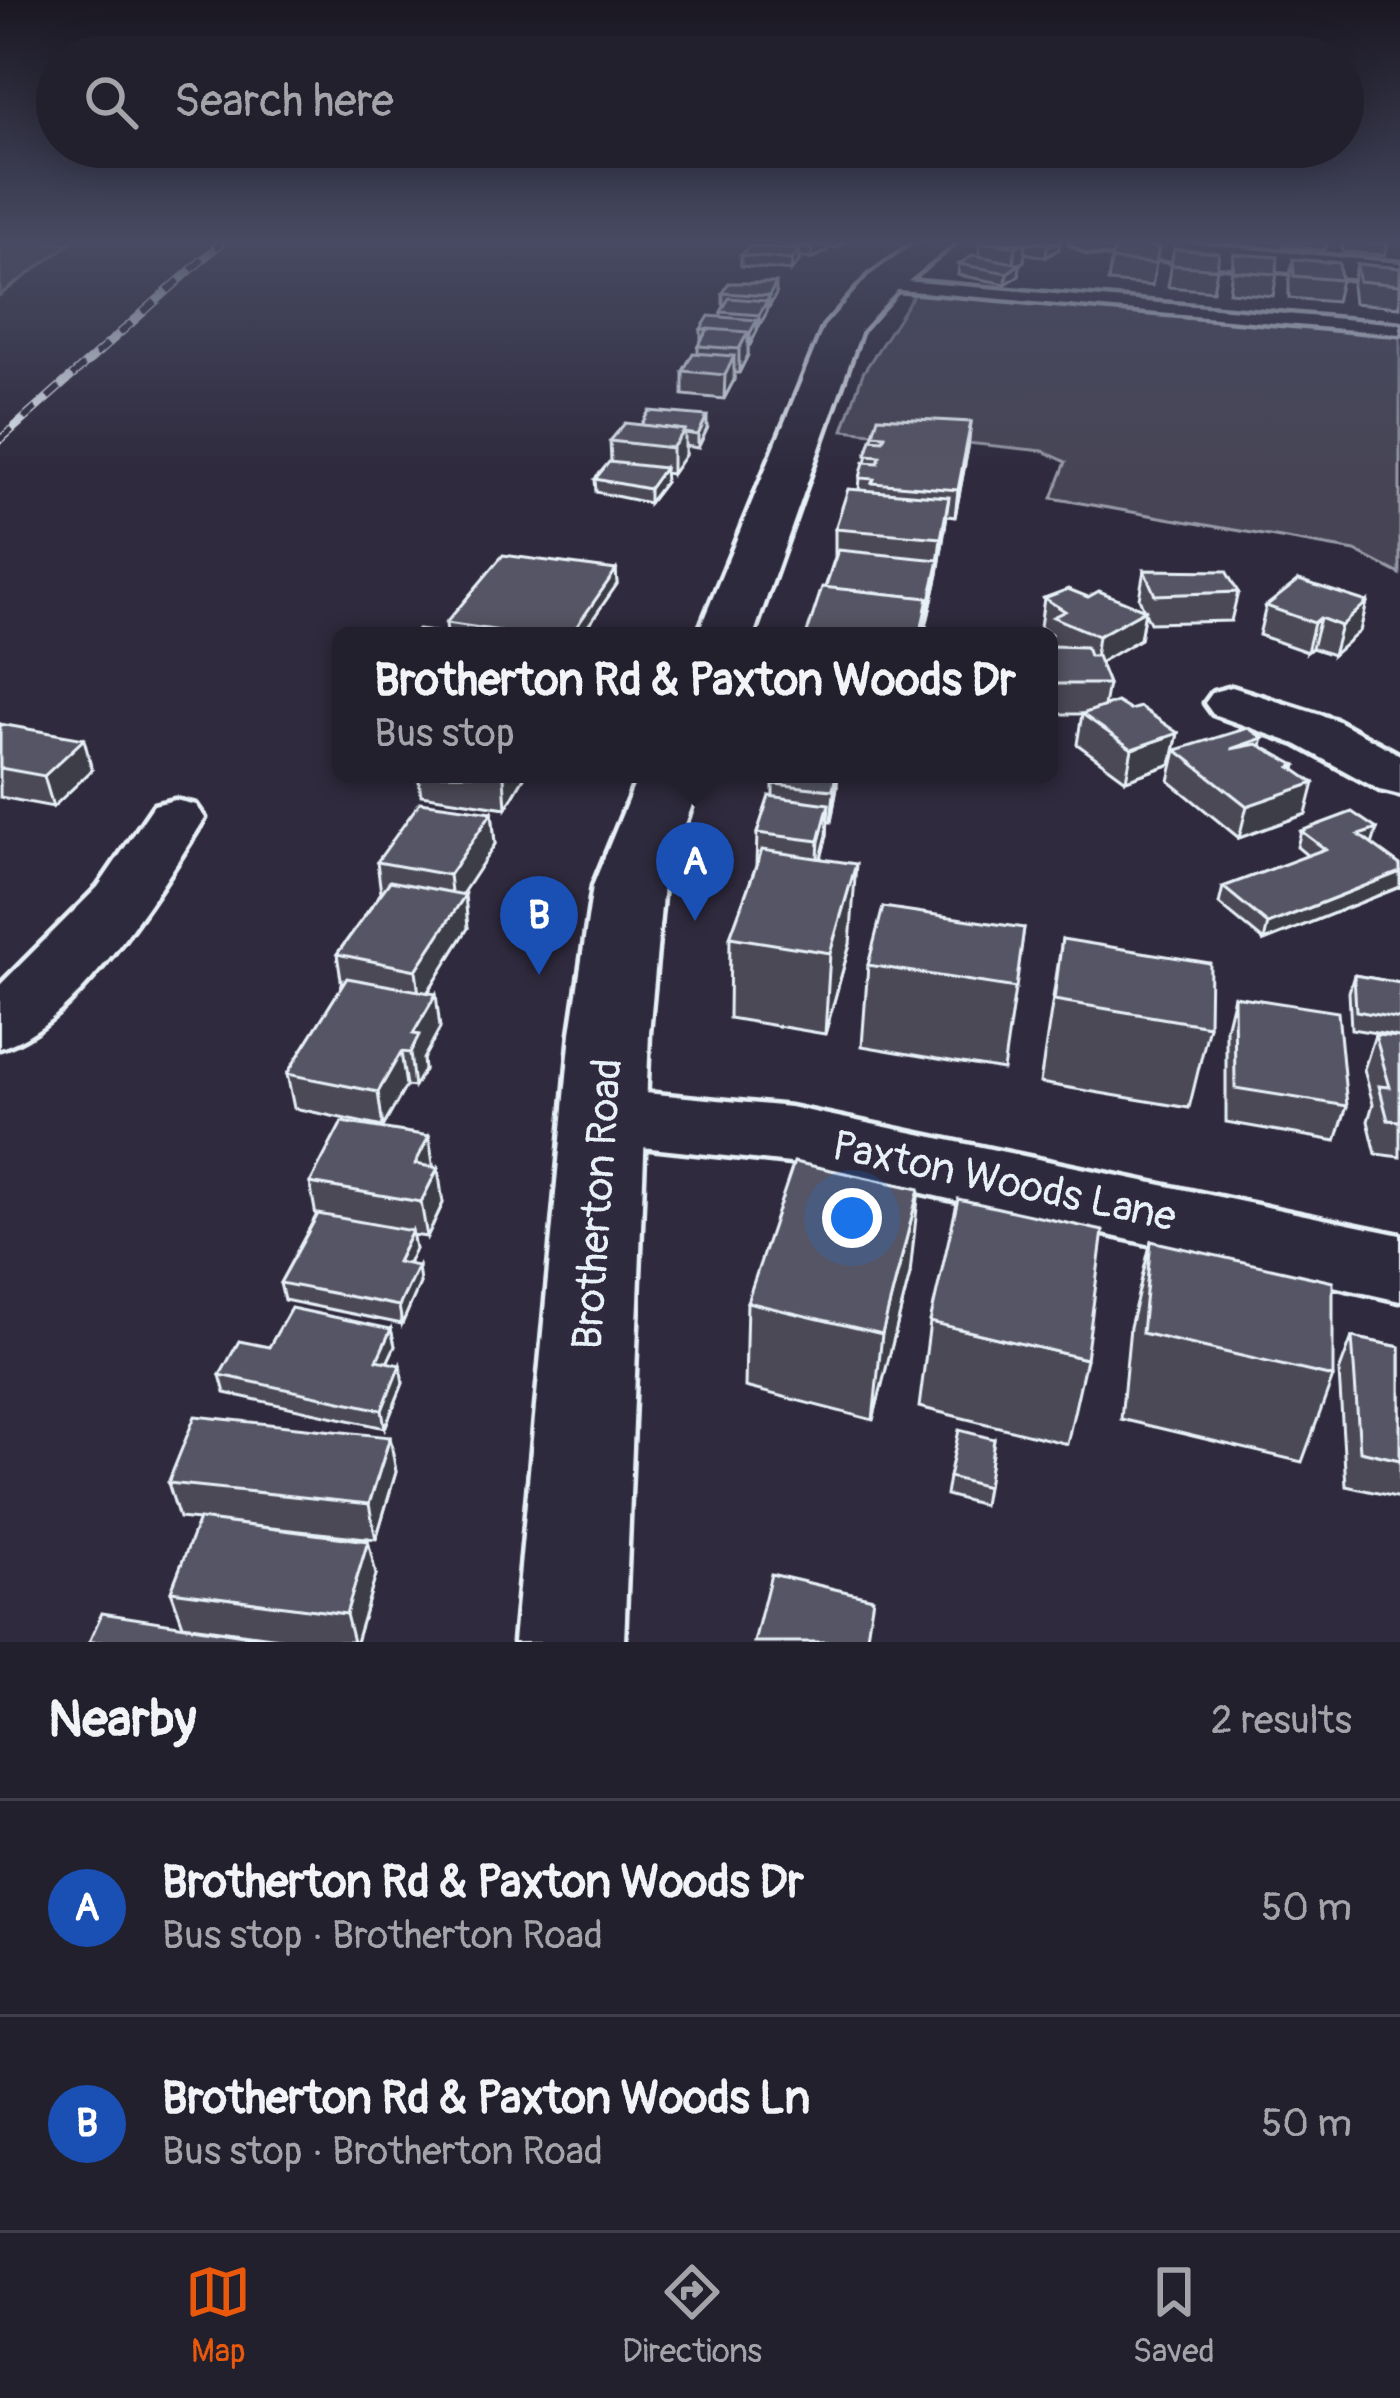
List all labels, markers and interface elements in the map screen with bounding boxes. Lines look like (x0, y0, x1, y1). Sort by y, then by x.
search box (36, 36, 1364, 168)
icon: search (78, 69, 144, 135)
text: Search here (174, 74, 394, 130)
popup (332, 627, 1058, 783)
text: Brotherton Rd & Paxton Woods Dr (374, 653, 1016, 709)
text: Bus stop (374, 709, 515, 758)
pin: A (656, 822, 734, 921)
pin: B (500, 876, 578, 975)
street label: Brotherton Road (562, 1057, 634, 1351)
street label: Paxton Woods Lane (827, 1120, 1181, 1244)
your location (822, 1188, 882, 1248)
text: Nearby (48, 1688, 196, 1752)
text: 2 results (1211, 1696, 1352, 1745)
text: Brotherton Rd & Paxton Woods Dr (162, 1855, 804, 1911)
text: A (74, 1883, 100, 1932)
text: 50 m (1261, 1883, 1352, 1932)
text: Bus stop · Brotherton Road (162, 1911, 603, 1960)
text: Brotherton Rd & Paxton Woods Ln (162, 2071, 810, 2127)
text: B (76, 2099, 98, 2148)
text: 50 m (1261, 2099, 1352, 2148)
text: Bus stop · Brotherton Road (162, 2127, 603, 2176)
tab: Map (185, 2259, 251, 2372)
tab: Directions (622, 2259, 762, 2372)
tab: Saved (1133, 2259, 1215, 2372)

